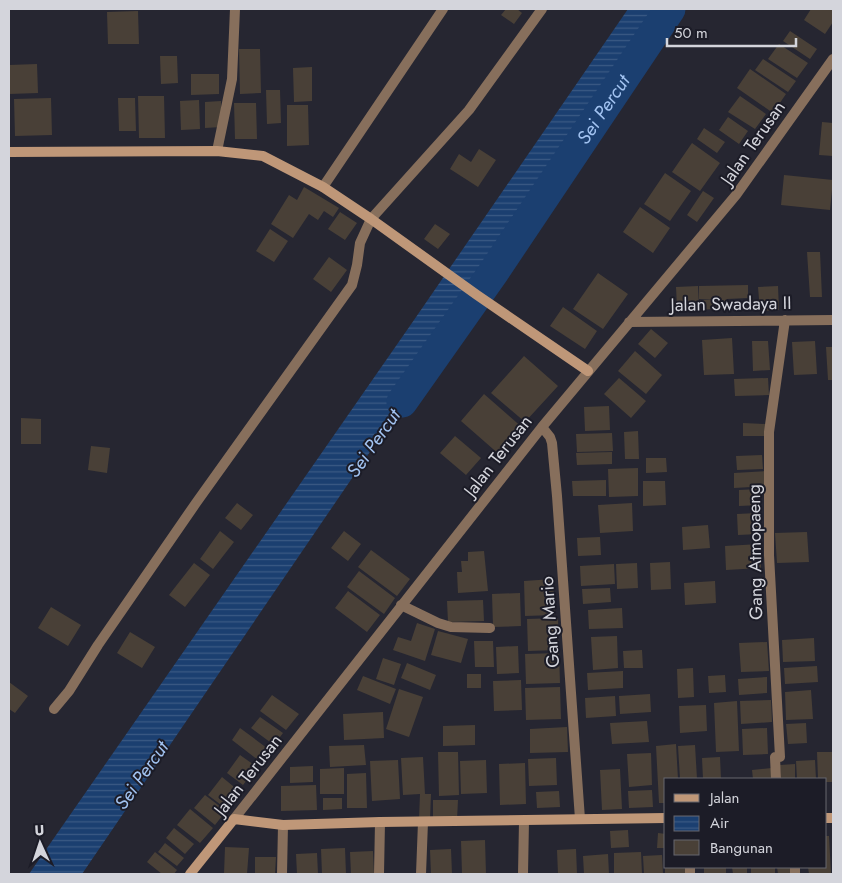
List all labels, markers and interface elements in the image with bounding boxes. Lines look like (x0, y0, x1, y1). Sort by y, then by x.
scale bar (667, 15, 796, 47)
text: 50 m (674, 22, 708, 44)
water label: Sei Percut (570, 68, 637, 150)
street label: Jalan Terusan (713, 96, 792, 192)
street label: Jalan Swadaya II (668, 290, 792, 318)
water label: Sei Percut (340, 402, 408, 483)
street label: Jalan Terusan (457, 410, 538, 504)
street label: Gang Atmopaeng (741, 484, 769, 620)
street label: Gang Mario (534, 575, 566, 669)
street label: Jalan Terusan (207, 729, 288, 823)
water label: Sei Percut (108, 734, 176, 815)
legend (664, 778, 827, 868)
text: Jalan (708, 787, 739, 809)
text: Air (710, 812, 730, 834)
north arrow (15, 818, 65, 868)
text: U (34, 820, 45, 840)
text: Bangunan (710, 837, 773, 859)

